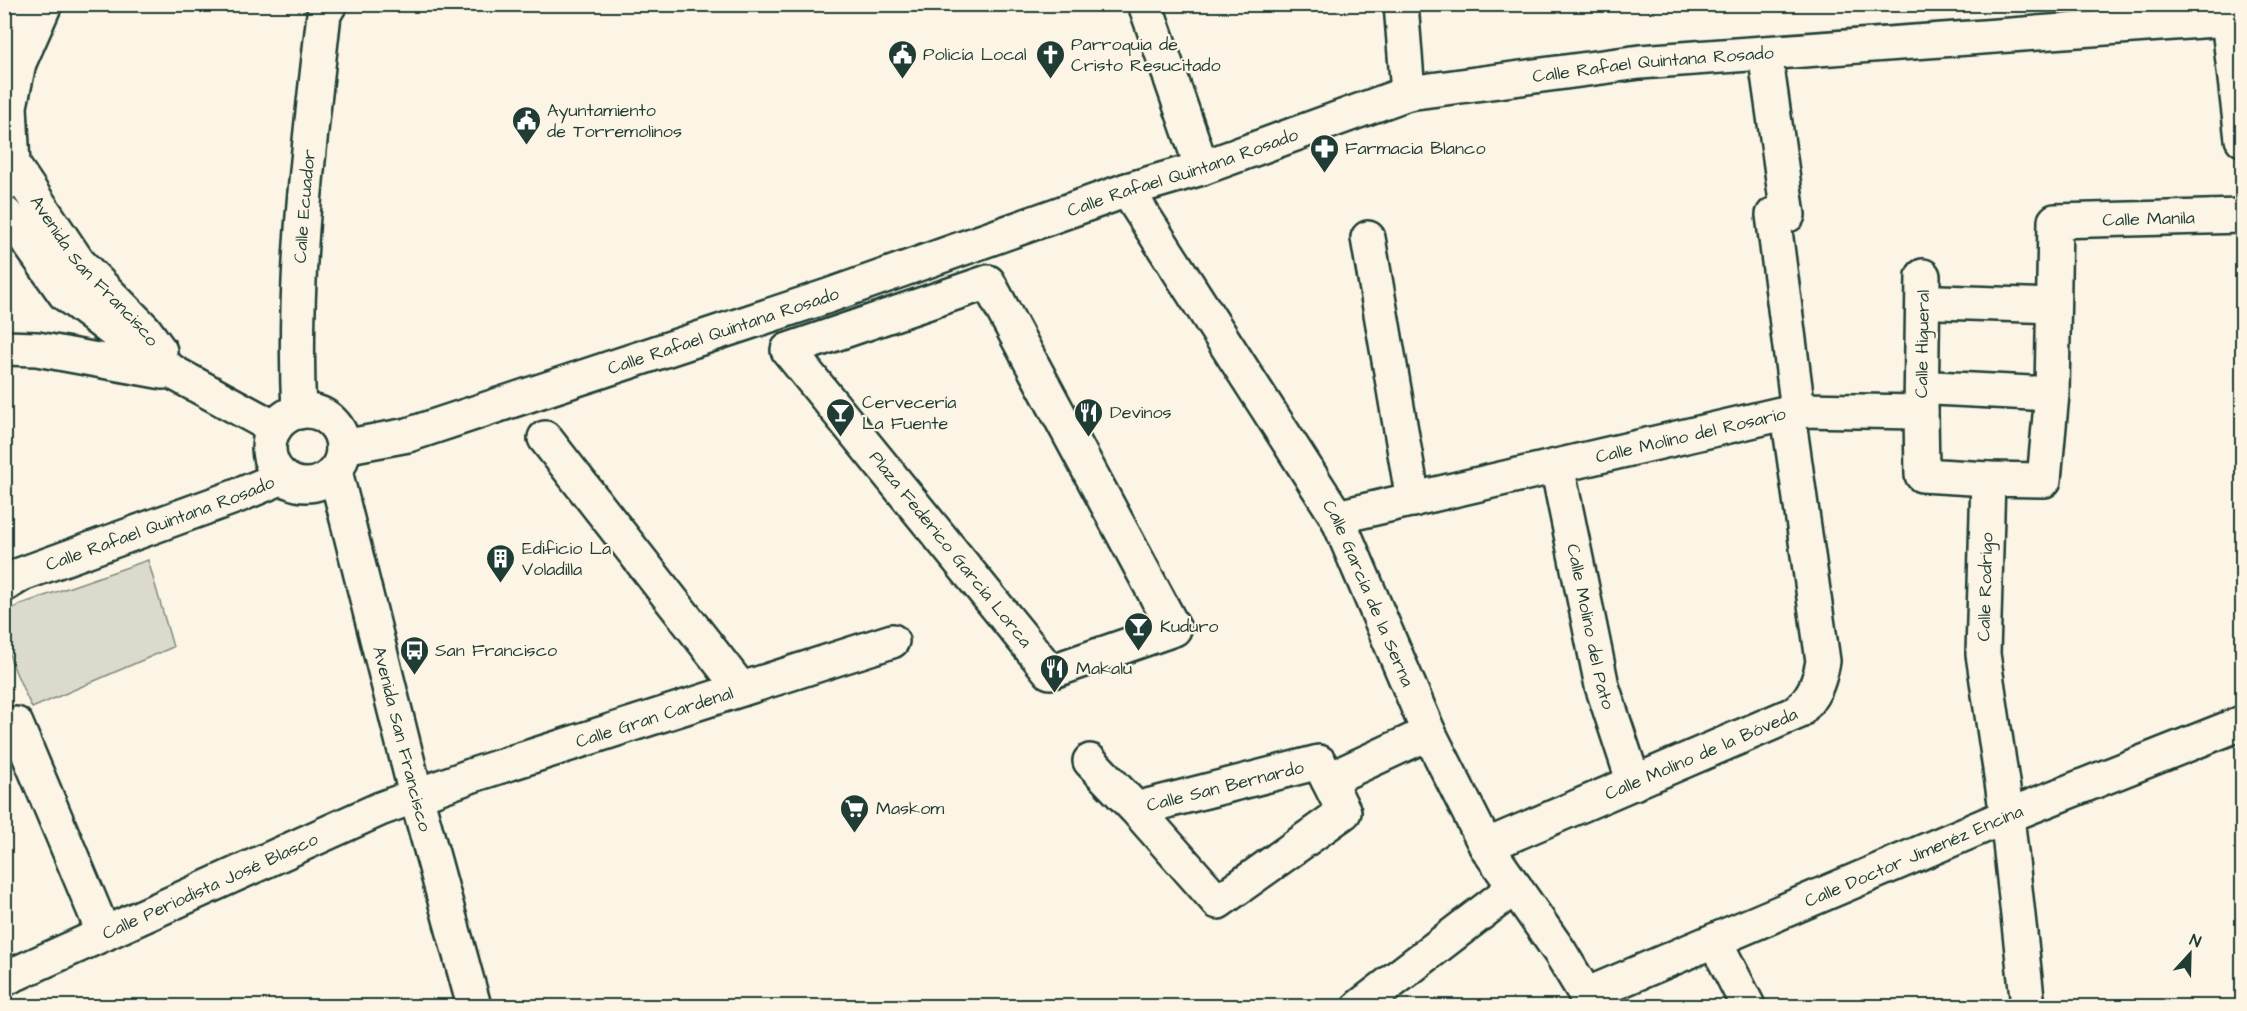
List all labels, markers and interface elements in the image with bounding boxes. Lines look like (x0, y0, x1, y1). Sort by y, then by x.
place label: Parroquia de Cristo Resucitado (1071, 32, 1221, 78)
public building icon: Policía Local (886, 38, 918, 80)
church icon: Parroquia de Cristo Resucitado (1034, 38, 1066, 80)
street label: Calle Rafael Quintana Rosado (1531, 40, 1775, 89)
place label: Policía Local (923, 42, 1027, 67)
place label: Ayuntamiento de Torremolinos (547, 98, 682, 144)
public building icon: Ayuntamiento de Torremolinos (510, 104, 542, 146)
street label: Calle Rafael Quintana Rosado (1064, 122, 1302, 223)
pharmacy icon: Farmacia Blanco (1308, 132, 1340, 174)
place label: Farmacia Blanco (1345, 136, 1486, 161)
street label: Calle Ecuador (288, 148, 322, 264)
street label: Avenida San Francisco (24, 191, 164, 351)
street label: Calle Manila (2102, 205, 2195, 233)
street label: Calle Rafael Quintana Rosado (604, 281, 842, 381)
street label: Calle Higueral (1909, 290, 1937, 398)
place label: Cervecería La Fuente (862, 390, 956, 436)
bar icon: Cervecería La Fuente (825, 396, 857, 438)
restaurant icon: Devinos (1073, 396, 1105, 438)
place label: Devinos (1110, 400, 1172, 425)
street label: Calle Molino del Rosario (1593, 401, 1788, 470)
street label: Plaza Federico García Lorca (863, 446, 1038, 653)
street label: Calle Rafael Quintana Rosado (42, 470, 278, 577)
street label: Calle García de la Serna (1316, 495, 1420, 691)
street label: Calle Rodrigo (1971, 532, 2000, 642)
place label: Edificio La Voladilla (522, 536, 611, 582)
building icon: Edificio La Voladilla (485, 542, 517, 584)
street label: Calle Molino del Pato (1560, 542, 1621, 713)
bar icon: Kuduro (1123, 610, 1155, 652)
place label: Kuduro (1160, 614, 1218, 639)
bus stop icon: San Francisco (398, 634, 430, 676)
place label: San Francisco (435, 638, 557, 663)
street label: Avenida San Francisco (366, 644, 437, 834)
restaurant icon: Makalu (1039, 652, 1071, 694)
place label: Makalu (1076, 656, 1132, 681)
street label: Calle Gran Cardenal (572, 681, 737, 754)
street label: Calle Molino de la Bóveda (1601, 702, 1801, 807)
street label: Calle San Bernardo (1144, 755, 1306, 818)
supermarket icon: Maskom (839, 792, 871, 834)
place label: Maskom (876, 796, 944, 821)
street label: Calle Doctor Jimenéz Encina (1801, 799, 2027, 914)
street label: Calle Periodista José Blasco (98, 827, 322, 946)
north arrow (2160, 924, 2220, 984)
text: N (2186, 929, 2204, 953)

